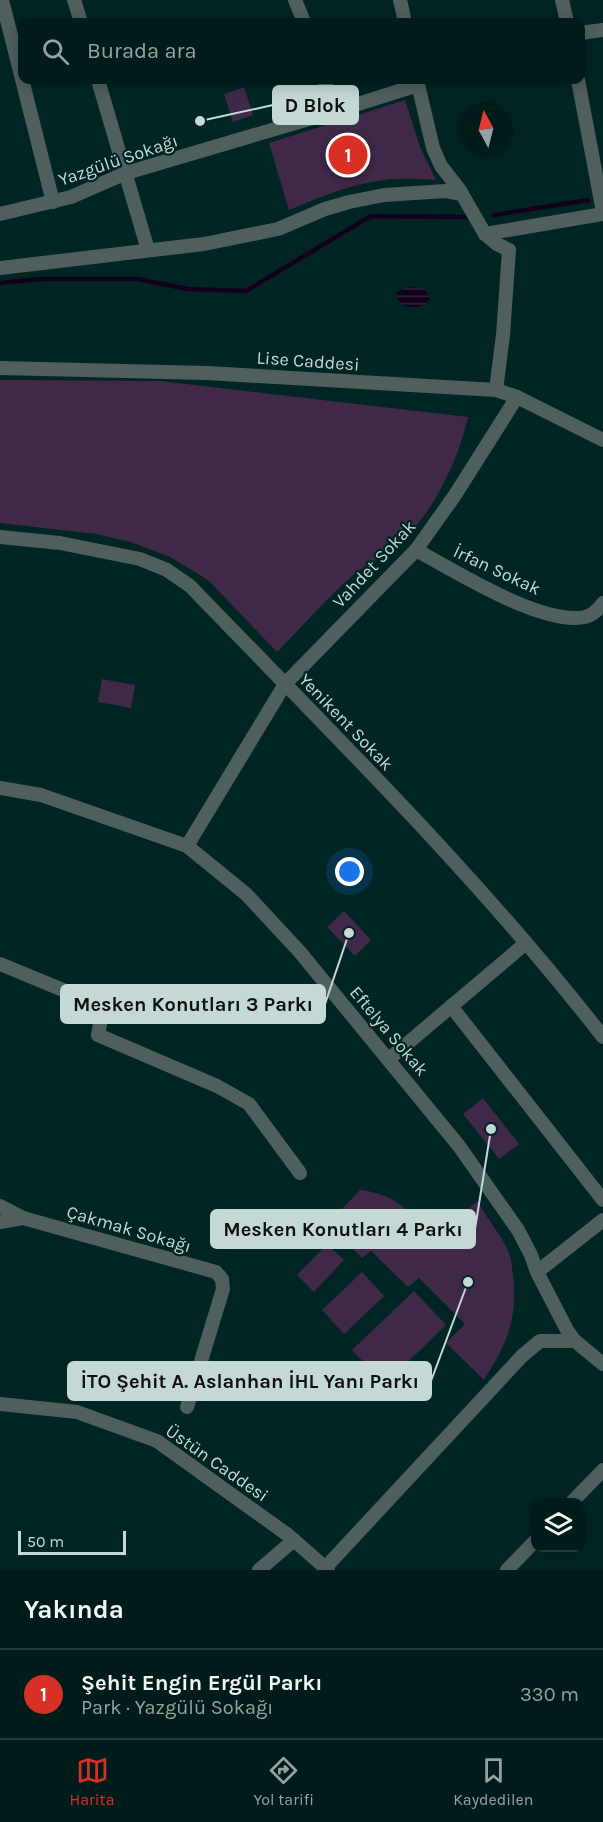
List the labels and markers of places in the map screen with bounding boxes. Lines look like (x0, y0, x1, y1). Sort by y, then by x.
callout: D Blok (273, 86, 358, 124)
pin: 1 (328, 132, 368, 178)
callout: Mesken Konutları 3 Parkı (61, 985, 325, 1023)
callout: Mesken Konutları 4 Parkı (211, 1210, 475, 1248)
callout: İTO Şehit A. Aslanhan İHL Yanı Parkı (68, 1362, 431, 1400)

